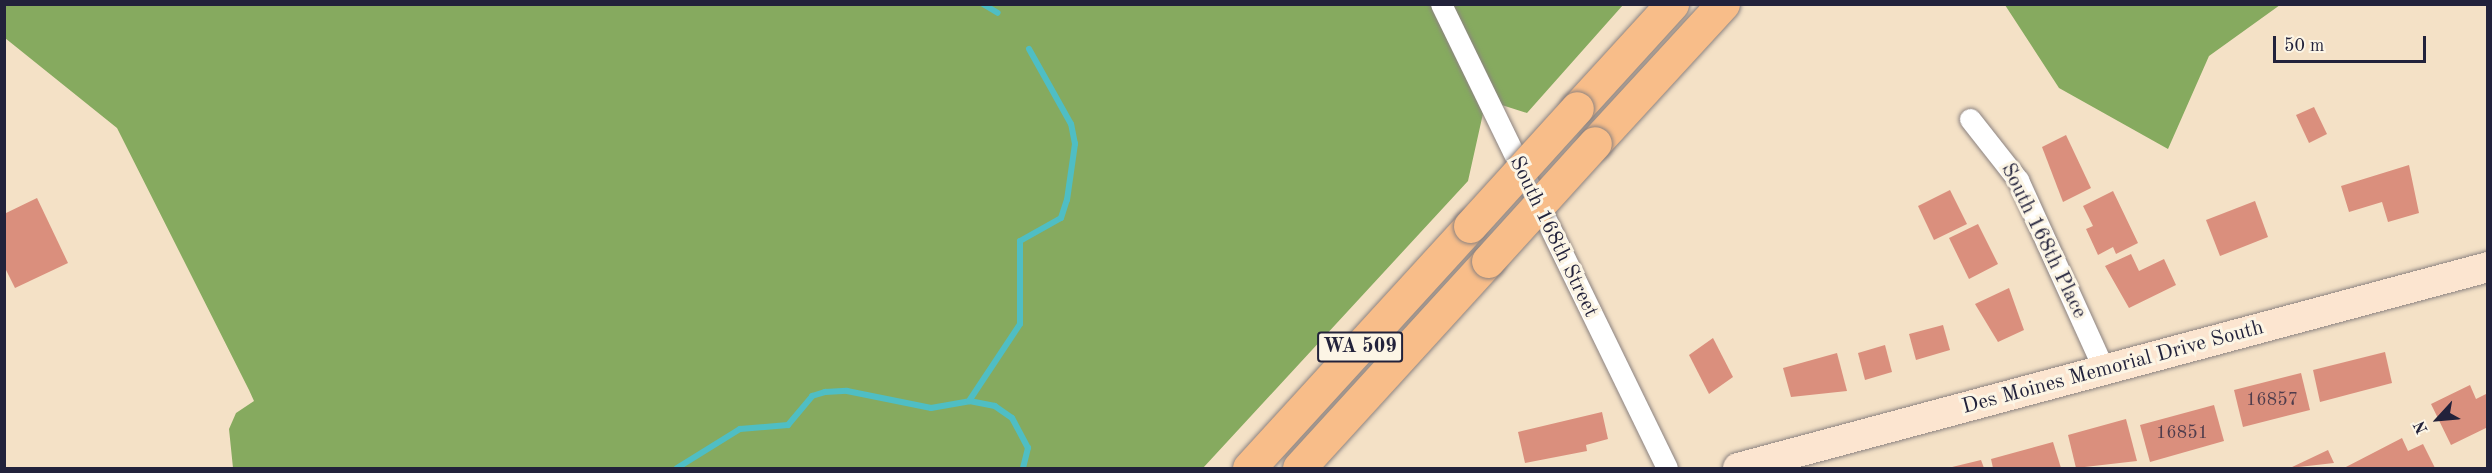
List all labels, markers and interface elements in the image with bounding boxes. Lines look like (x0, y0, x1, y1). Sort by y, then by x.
scale bar (2276, 24, 2429, 62)
text: 50 m (2284, 37, 2324, 55)
street label: South 168th Street (1503, 152, 1603, 322)
street label: South 168th Place (1994, 159, 2092, 323)
street label: Des Moines Memorial Drive South (1960, 316, 2266, 420)
road number: WA 509 (1316, 330, 1404, 364)
house number: 16857 (2246, 389, 2298, 411)
north arrow (2408, 389, 2468, 449)
text: N (2412, 418, 2432, 436)
house number: 16851 (2156, 422, 2208, 444)

